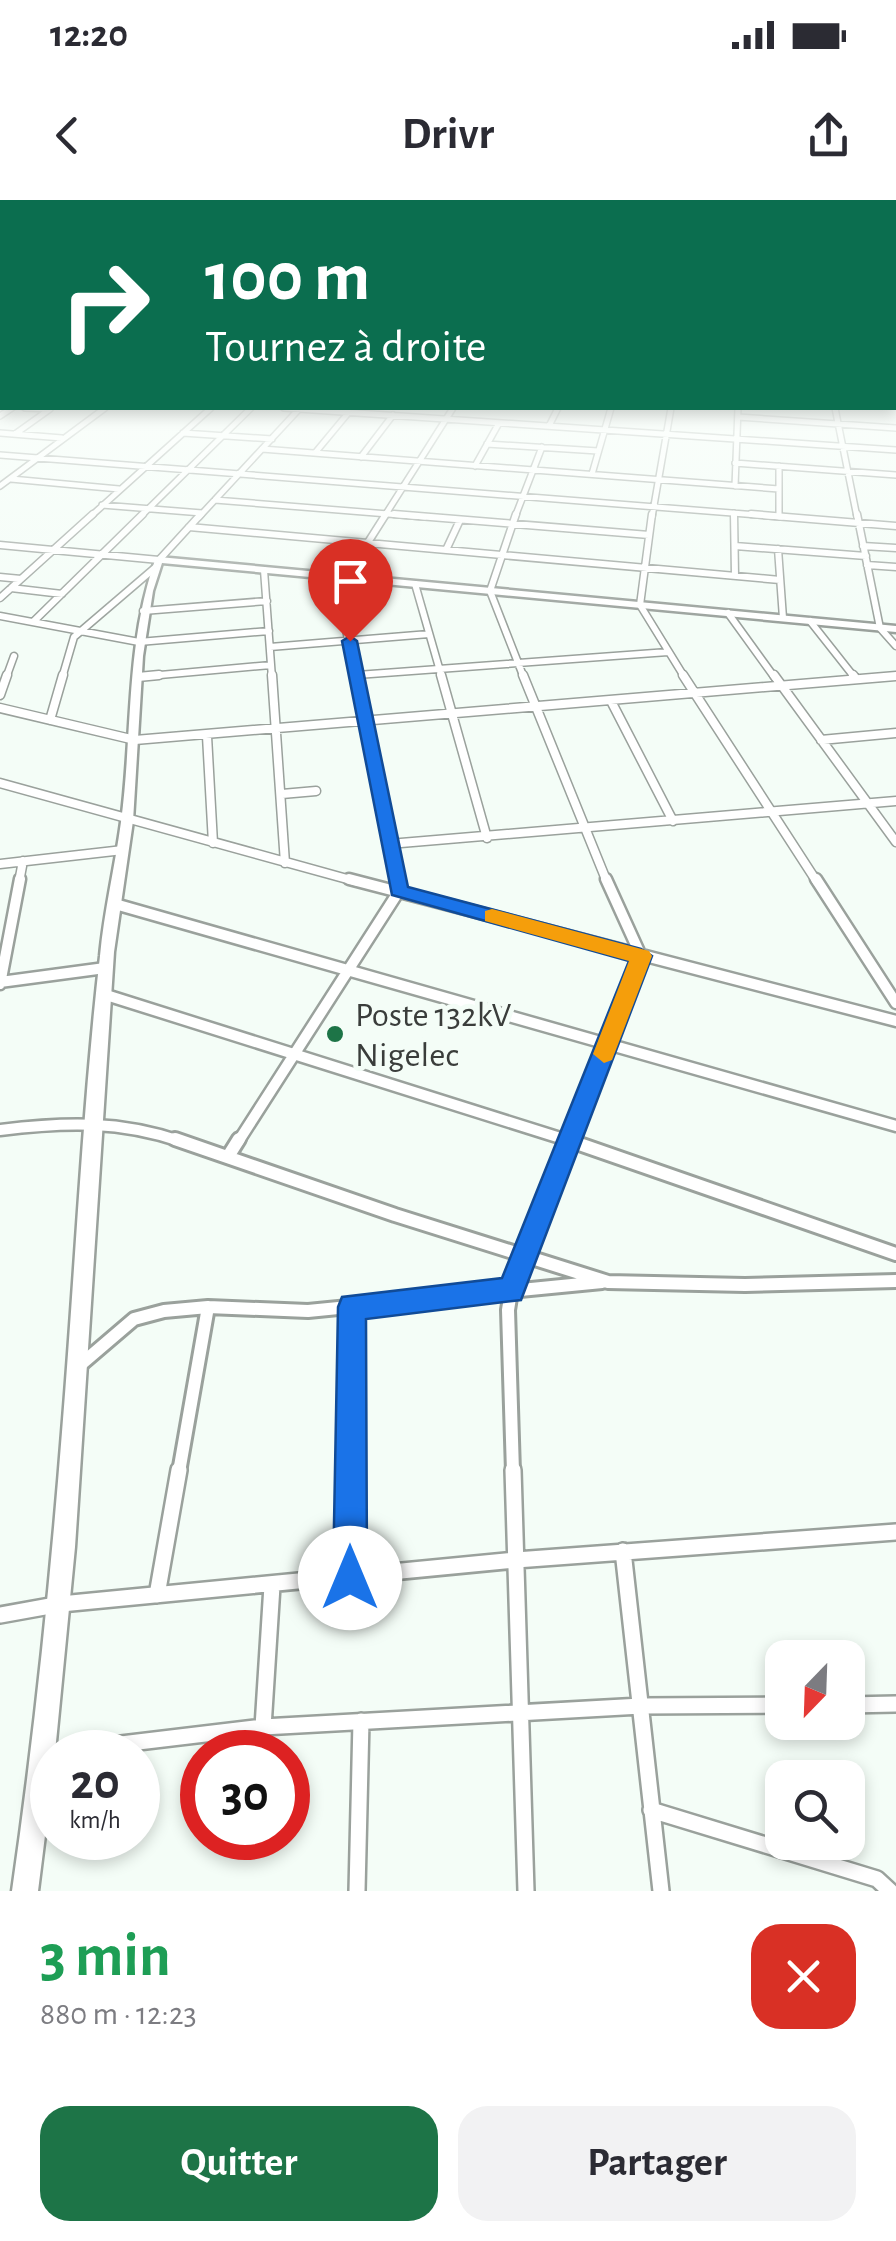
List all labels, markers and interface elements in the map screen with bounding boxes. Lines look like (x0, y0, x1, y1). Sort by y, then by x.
text: 12:20 (50, 16, 128, 54)
icon: back (40, 108, 95, 163)
icon: share (801, 108, 856, 163)
text: Drivr (402, 112, 494, 157)
icon: right (40, 240, 170, 370)
text: 100 m (205, 243, 370, 313)
text: Tournez à droite (205, 325, 487, 370)
pin (308, 539, 393, 642)
icon: arrive (323, 554, 378, 609)
place label: Poste 132kV Nigelec (355, 998, 512, 1073)
marker: Poste 132kV Nigelec (324, 1023, 346, 1045)
position arrow (298, 1526, 402, 1630)
north arrow (765, 1640, 865, 1740)
map controls (765, 1640, 865, 1860)
speed limit sign: 30 (180, 1730, 310, 1860)
text: 20 (70, 1758, 120, 1808)
button: search (765, 1760, 865, 1860)
text: km/h (69, 1808, 121, 1833)
button: close (751, 1924, 856, 2029)
text: 3 min (40, 1927, 171, 1987)
text: 880 m · 12:23 (40, 1998, 197, 2030)
button: Quitter (40, 2106, 438, 2221)
button: Partager (458, 2106, 856, 2221)

